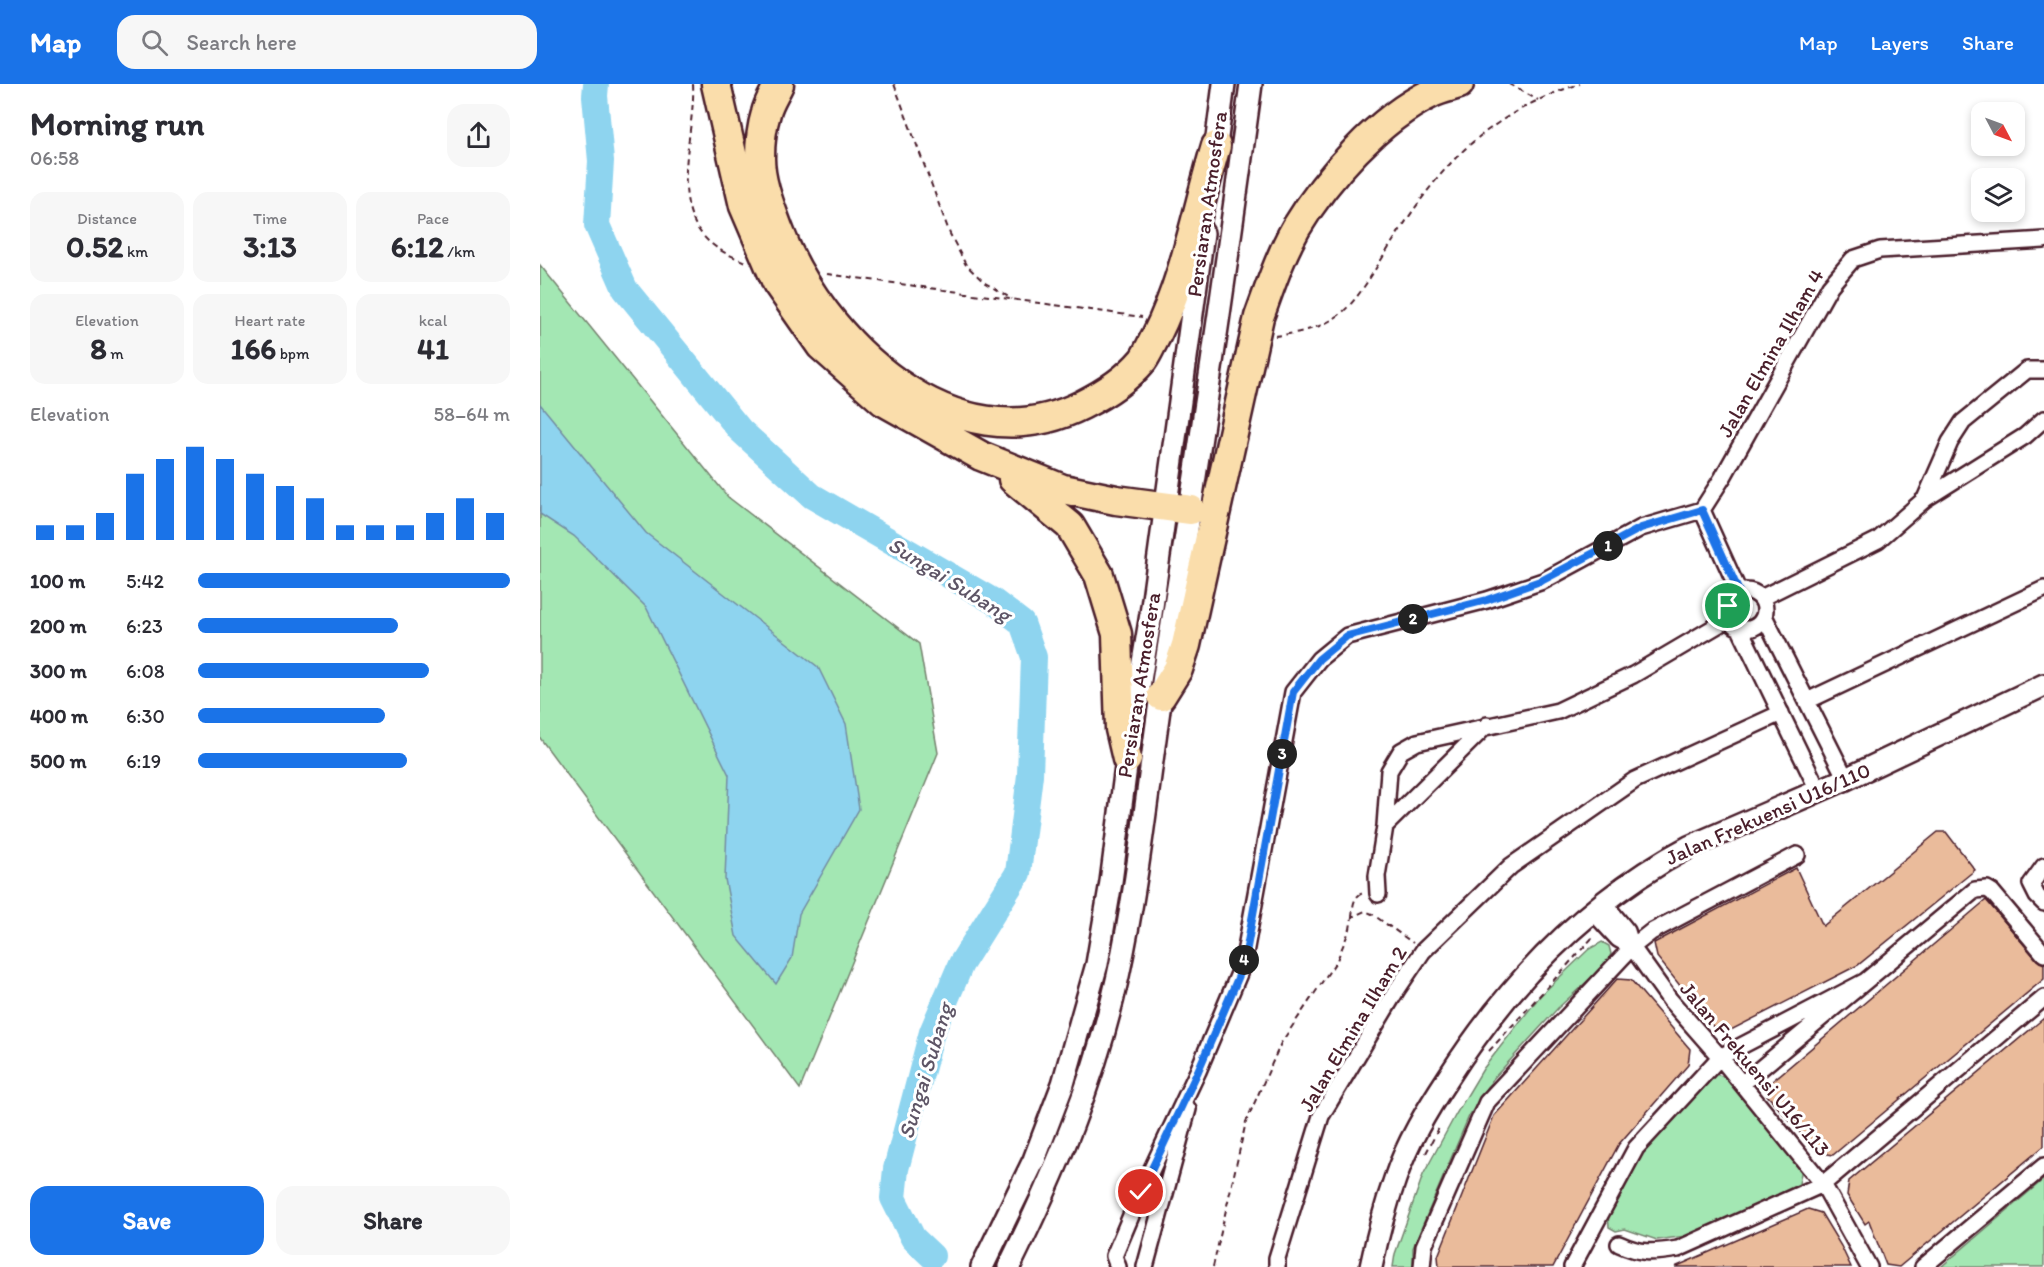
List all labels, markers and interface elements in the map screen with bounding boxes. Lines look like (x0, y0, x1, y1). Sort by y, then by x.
search box (117, 15, 537, 69)
text: Map (30, 25, 81, 59)
icon: search (138, 26, 171, 59)
text: Search here (186, 29, 297, 56)
text: Map (1799, 30, 1838, 55)
text: Layers (1871, 30, 1929, 55)
text: Share (1962, 30, 2014, 55)
north arrow (1971, 102, 2025, 156)
map controls (1971, 102, 2025, 222)
text: Morning run (30, 104, 205, 143)
button: share (447, 104, 510, 167)
street label: Persiaran Atmosfera (1181, 109, 1232, 299)
text: 06:58 (30, 146, 79, 170)
button: layers (1971, 168, 2025, 222)
text: Distance (77, 209, 137, 228)
text: Time (253, 209, 287, 228)
text: Pace (417, 209, 449, 228)
text: 0.52 (66, 228, 123, 265)
text: 3:13 (243, 228, 297, 265)
text: 6:12 (391, 228, 444, 265)
text: km (123, 242, 148, 261)
text: /km (444, 242, 475, 261)
street label: Jalan Elmina Ilham 4 (1712, 264, 1829, 441)
text: Elevation (75, 311, 139, 330)
text: Heart rate (235, 311, 305, 330)
text: kcal (419, 311, 447, 330)
text: 8 (90, 330, 107, 367)
text: 166 (231, 330, 276, 367)
text: 41 (417, 330, 449, 367)
text: m (107, 344, 124, 363)
text: bpm (276, 344, 309, 363)
text: Elevation (30, 402, 109, 426)
text: 58–64 m (433, 402, 510, 426)
water label: Sungai Subang (883, 531, 1019, 629)
pin: 1 (1593, 531, 1623, 561)
text: 1 (1604, 536, 1612, 555)
text: 100 m (30, 569, 85, 593)
text: 5:42 (126, 569, 164, 593)
pin (1702, 580, 1753, 631)
icon: arrive (1711, 589, 1744, 622)
street label: Persiaran Atmosfera (1111, 590, 1166, 779)
pin: 2 (1398, 604, 1428, 634)
text: 2 (1409, 609, 1417, 628)
text: 200 m (30, 614, 86, 638)
text: 6:23 (126, 614, 163, 638)
text: 300 m (30, 659, 87, 683)
text: 6:08 (126, 659, 165, 683)
text: 400 m (30, 704, 88, 728)
text: 6:30 (126, 704, 165, 728)
pin: 3 (1267, 739, 1297, 769)
text: 3 (1278, 744, 1286, 763)
text: 500 m (30, 749, 86, 773)
text: 6:19 (126, 749, 161, 773)
street label: Jalan Frekuensi U16/110 (1662, 757, 1874, 870)
street label: Jalan Elmina Ilham 2 (1293, 942, 1412, 1116)
pin: 4 (1229, 945, 1259, 975)
text: 4 (1239, 950, 1249, 969)
street label: Jalan Frekuensi U16/113 (1675, 976, 1836, 1161)
water label: Sungai Subang (892, 998, 960, 1142)
pin (1115, 1166, 1166, 1217)
icon: check (1124, 1175, 1157, 1208)
button: Save (30, 1186, 264, 1255)
button: Share (276, 1186, 510, 1255)

